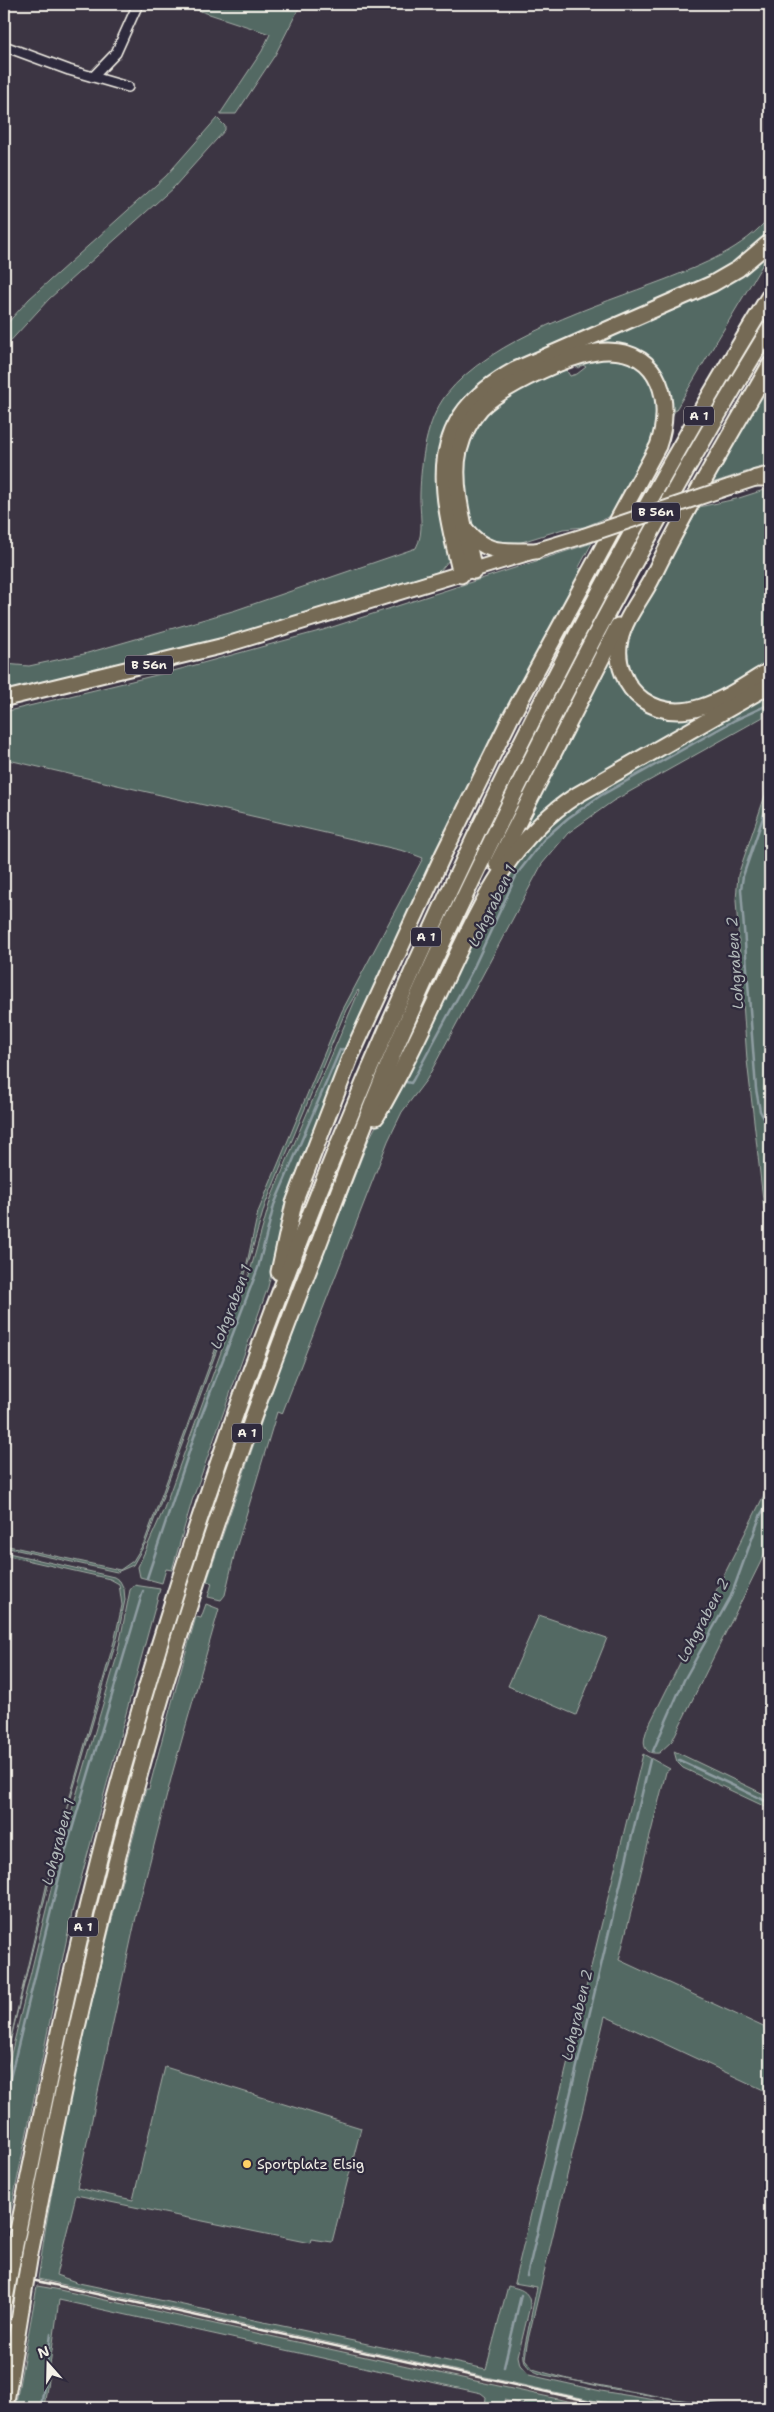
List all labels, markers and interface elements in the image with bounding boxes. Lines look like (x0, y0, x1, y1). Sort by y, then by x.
road number: A 1 (684, 406, 714, 426)
road number: B 56n (632, 502, 680, 522)
road number: B 56n (125, 656, 173, 674)
water label: Lohgraben 1 (464, 861, 521, 950)
water label: Lohgraben 2 (722, 916, 748, 1010)
road number: A 1 (411, 928, 441, 946)
water label: Lohgraben 1 (206, 1261, 256, 1352)
road number: A 1 (232, 1424, 262, 1442)
water label: Lohgraben 2 (672, 1574, 734, 1666)
water label: Lohgraben 1 (37, 1796, 79, 1887)
road number: A 1 (68, 1918, 98, 1936)
water label: Lohgraben 2 (557, 1968, 597, 2062)
place label: Sportplatz Elsig (257, 2155, 364, 2173)
marker: Sportplatz Elsig (241, 2158, 253, 2170)
north arrow (22, 2340, 72, 2390)
text: N (35, 2341, 52, 2362)

